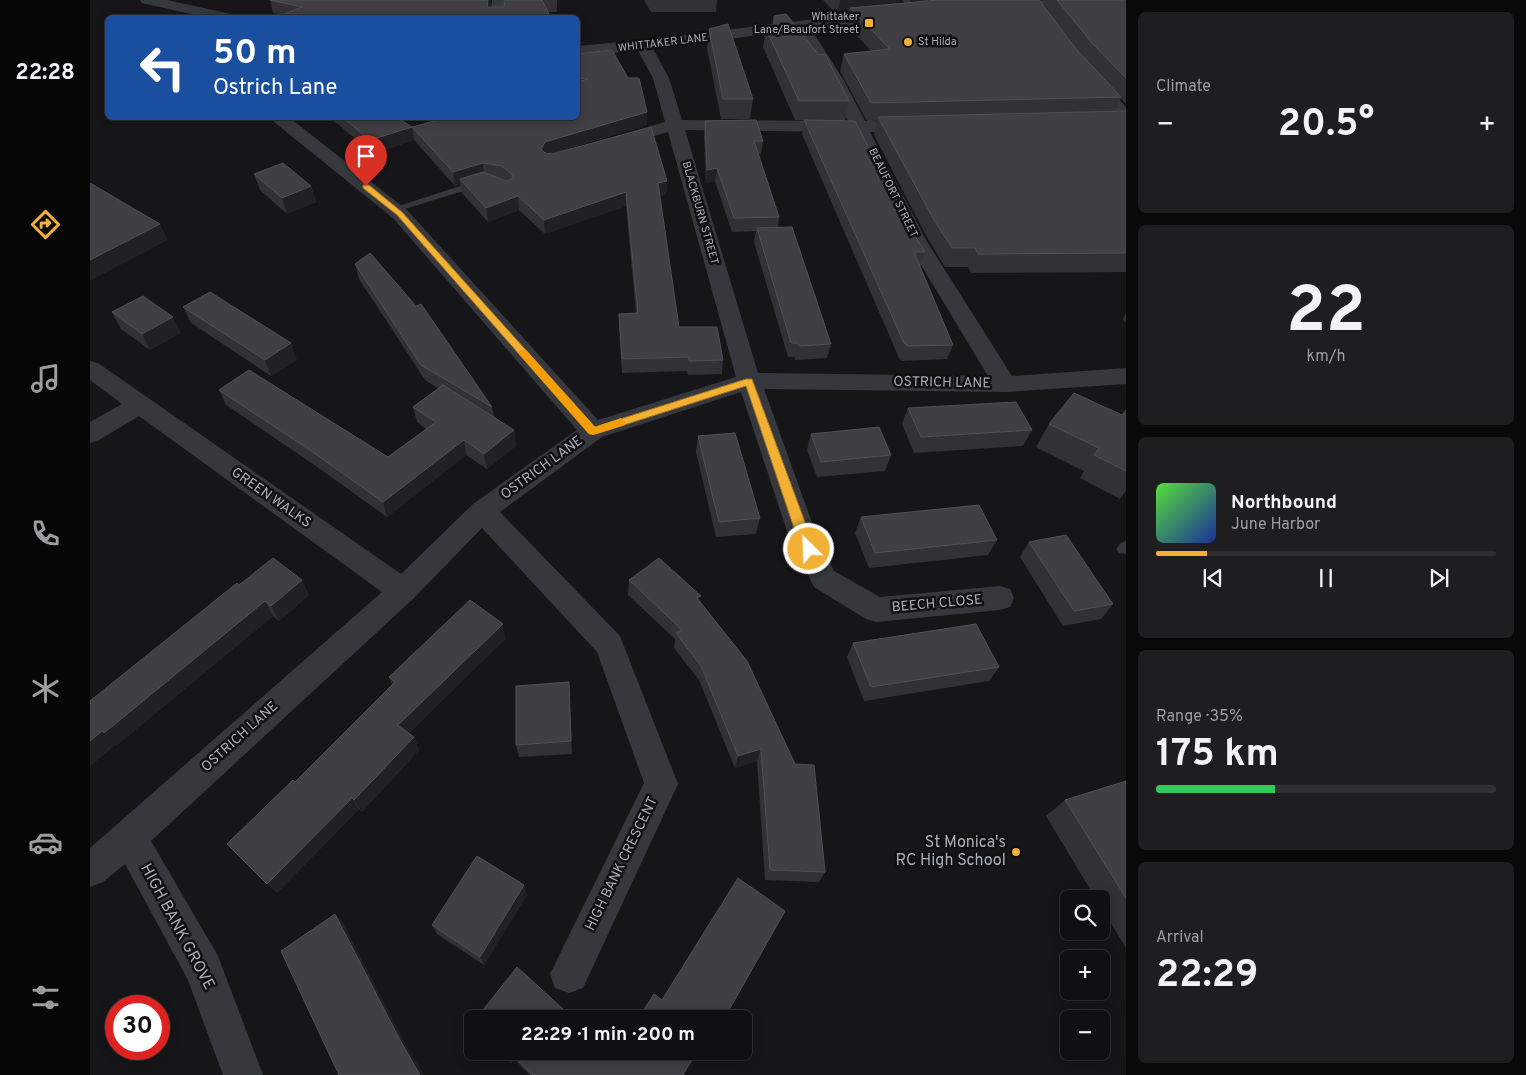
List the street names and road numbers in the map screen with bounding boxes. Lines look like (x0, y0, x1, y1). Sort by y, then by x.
street label: WHITTAKER LANE (617, 31, 709, 55)
street label: BEAUFORT STREET (865, 146, 921, 240)
street label: BLACKBURN STREET (679, 160, 721, 266)
street label: OSTRICH LANE (893, 374, 991, 392)
street label: OSTRICH LANE (498, 433, 586, 503)
street label: GREEN WALKS (228, 464, 314, 532)
street label: BEECH CLOSE (891, 592, 983, 616)
street label: OSTRICH LANE (198, 698, 282, 776)
street label: HIGH BANK CRESCENT (582, 794, 662, 934)
street label: HIGH BANK GROVE (135, 860, 219, 994)

